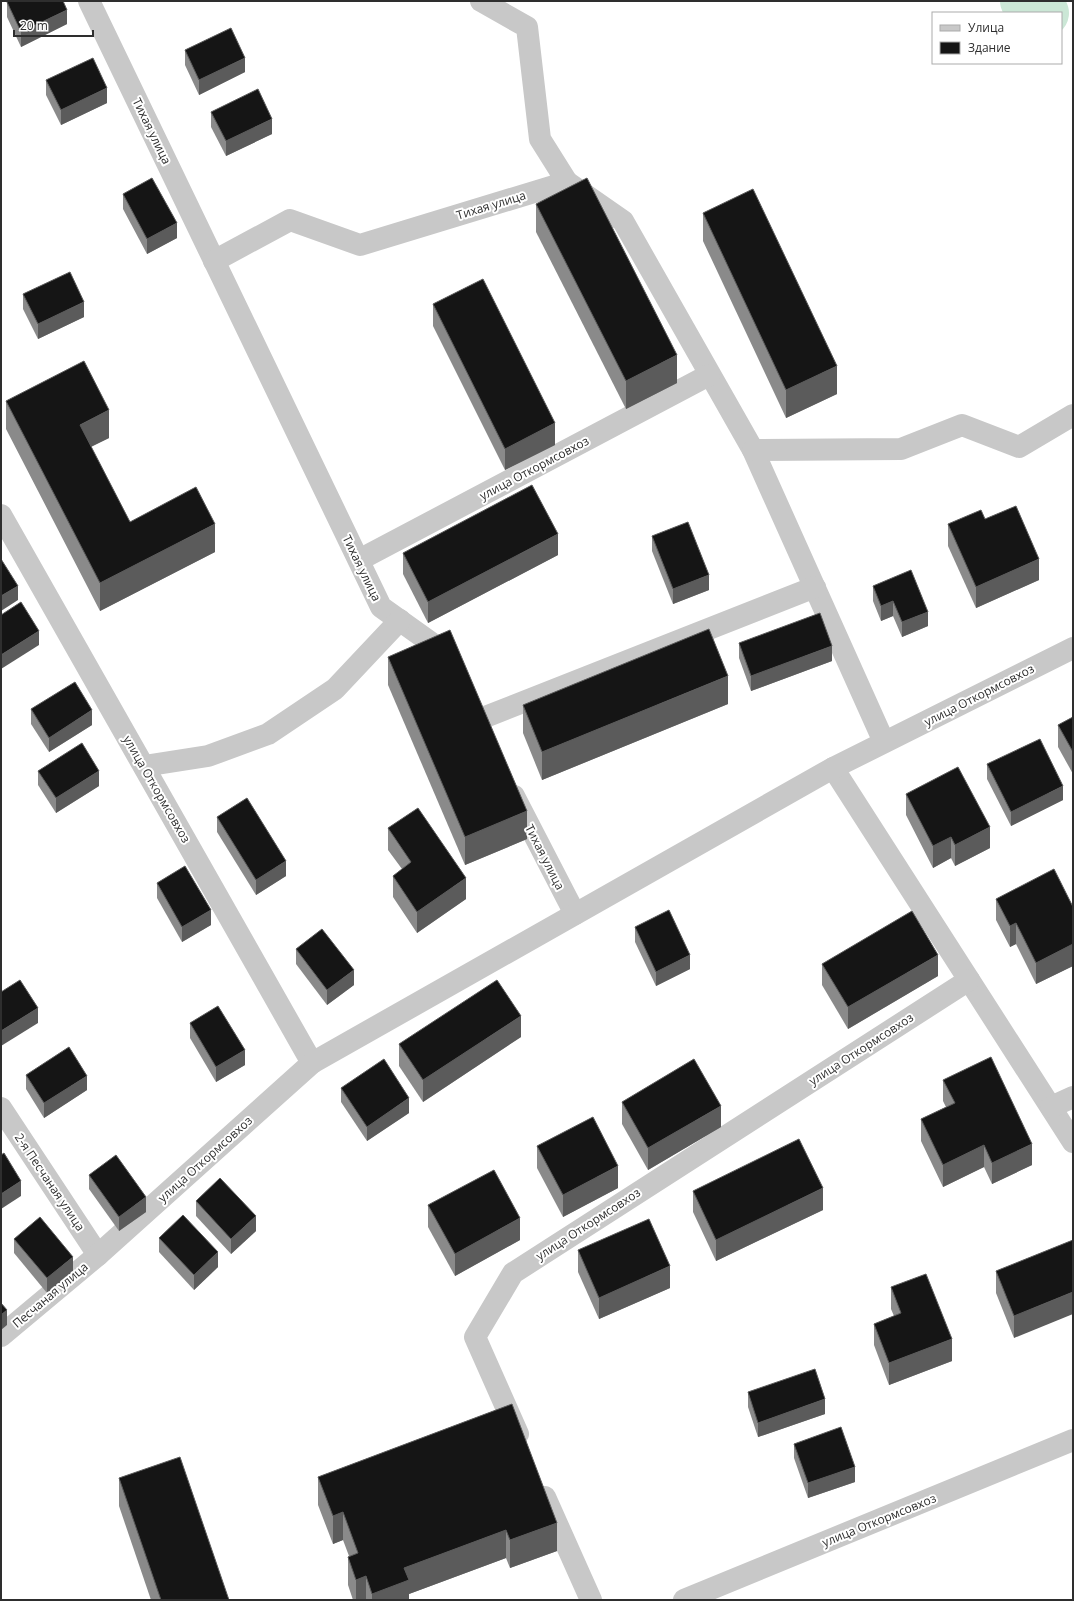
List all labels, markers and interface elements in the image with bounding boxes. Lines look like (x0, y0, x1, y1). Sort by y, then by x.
scale bar (14, 12, 93, 38)
legend (932, 12, 1062, 64)
text: 20 m (20, 17, 48, 34)
text: Улица (968, 19, 1004, 36)
text: Здание (968, 39, 1011, 56)
street label: Тихая улица (129, 95, 175, 167)
street label: Тихая улица (454, 186, 528, 224)
street label: улица Откормсовхоз (476, 432, 592, 504)
street label: Тихая улица (339, 532, 385, 604)
street label: улица Откормсовхоз (921, 660, 1037, 730)
street label: улица Откормсовхоз (119, 732, 195, 846)
street label: Тихая улица (521, 821, 569, 893)
street label: улица Откормсовхоз (805, 1009, 917, 1089)
street label: улица Откормсовхоз (154, 1112, 256, 1206)
street label: 2-я Песчаная улица (11, 1130, 89, 1234)
street label: улица Откормсовхоз (532, 1184, 644, 1264)
street label: Песчаная улица (9, 1258, 91, 1332)
street label: улица Откормсовхоз (819, 1489, 939, 1551)

